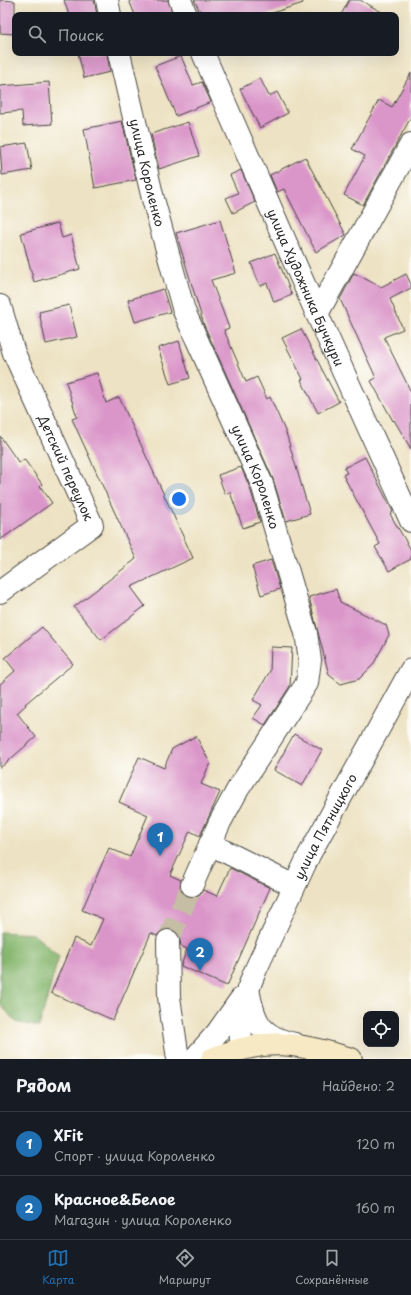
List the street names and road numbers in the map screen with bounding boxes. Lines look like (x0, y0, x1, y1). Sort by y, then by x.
street label: улица Короленко (126, 117, 170, 229)
street label: улица Художника Бучкури (263, 206, 349, 369)
street label: Детский переулок (34, 411, 99, 524)
street label: улица Короленко (227, 421, 285, 531)
street label: улица Пятницкого (289, 770, 361, 882)

